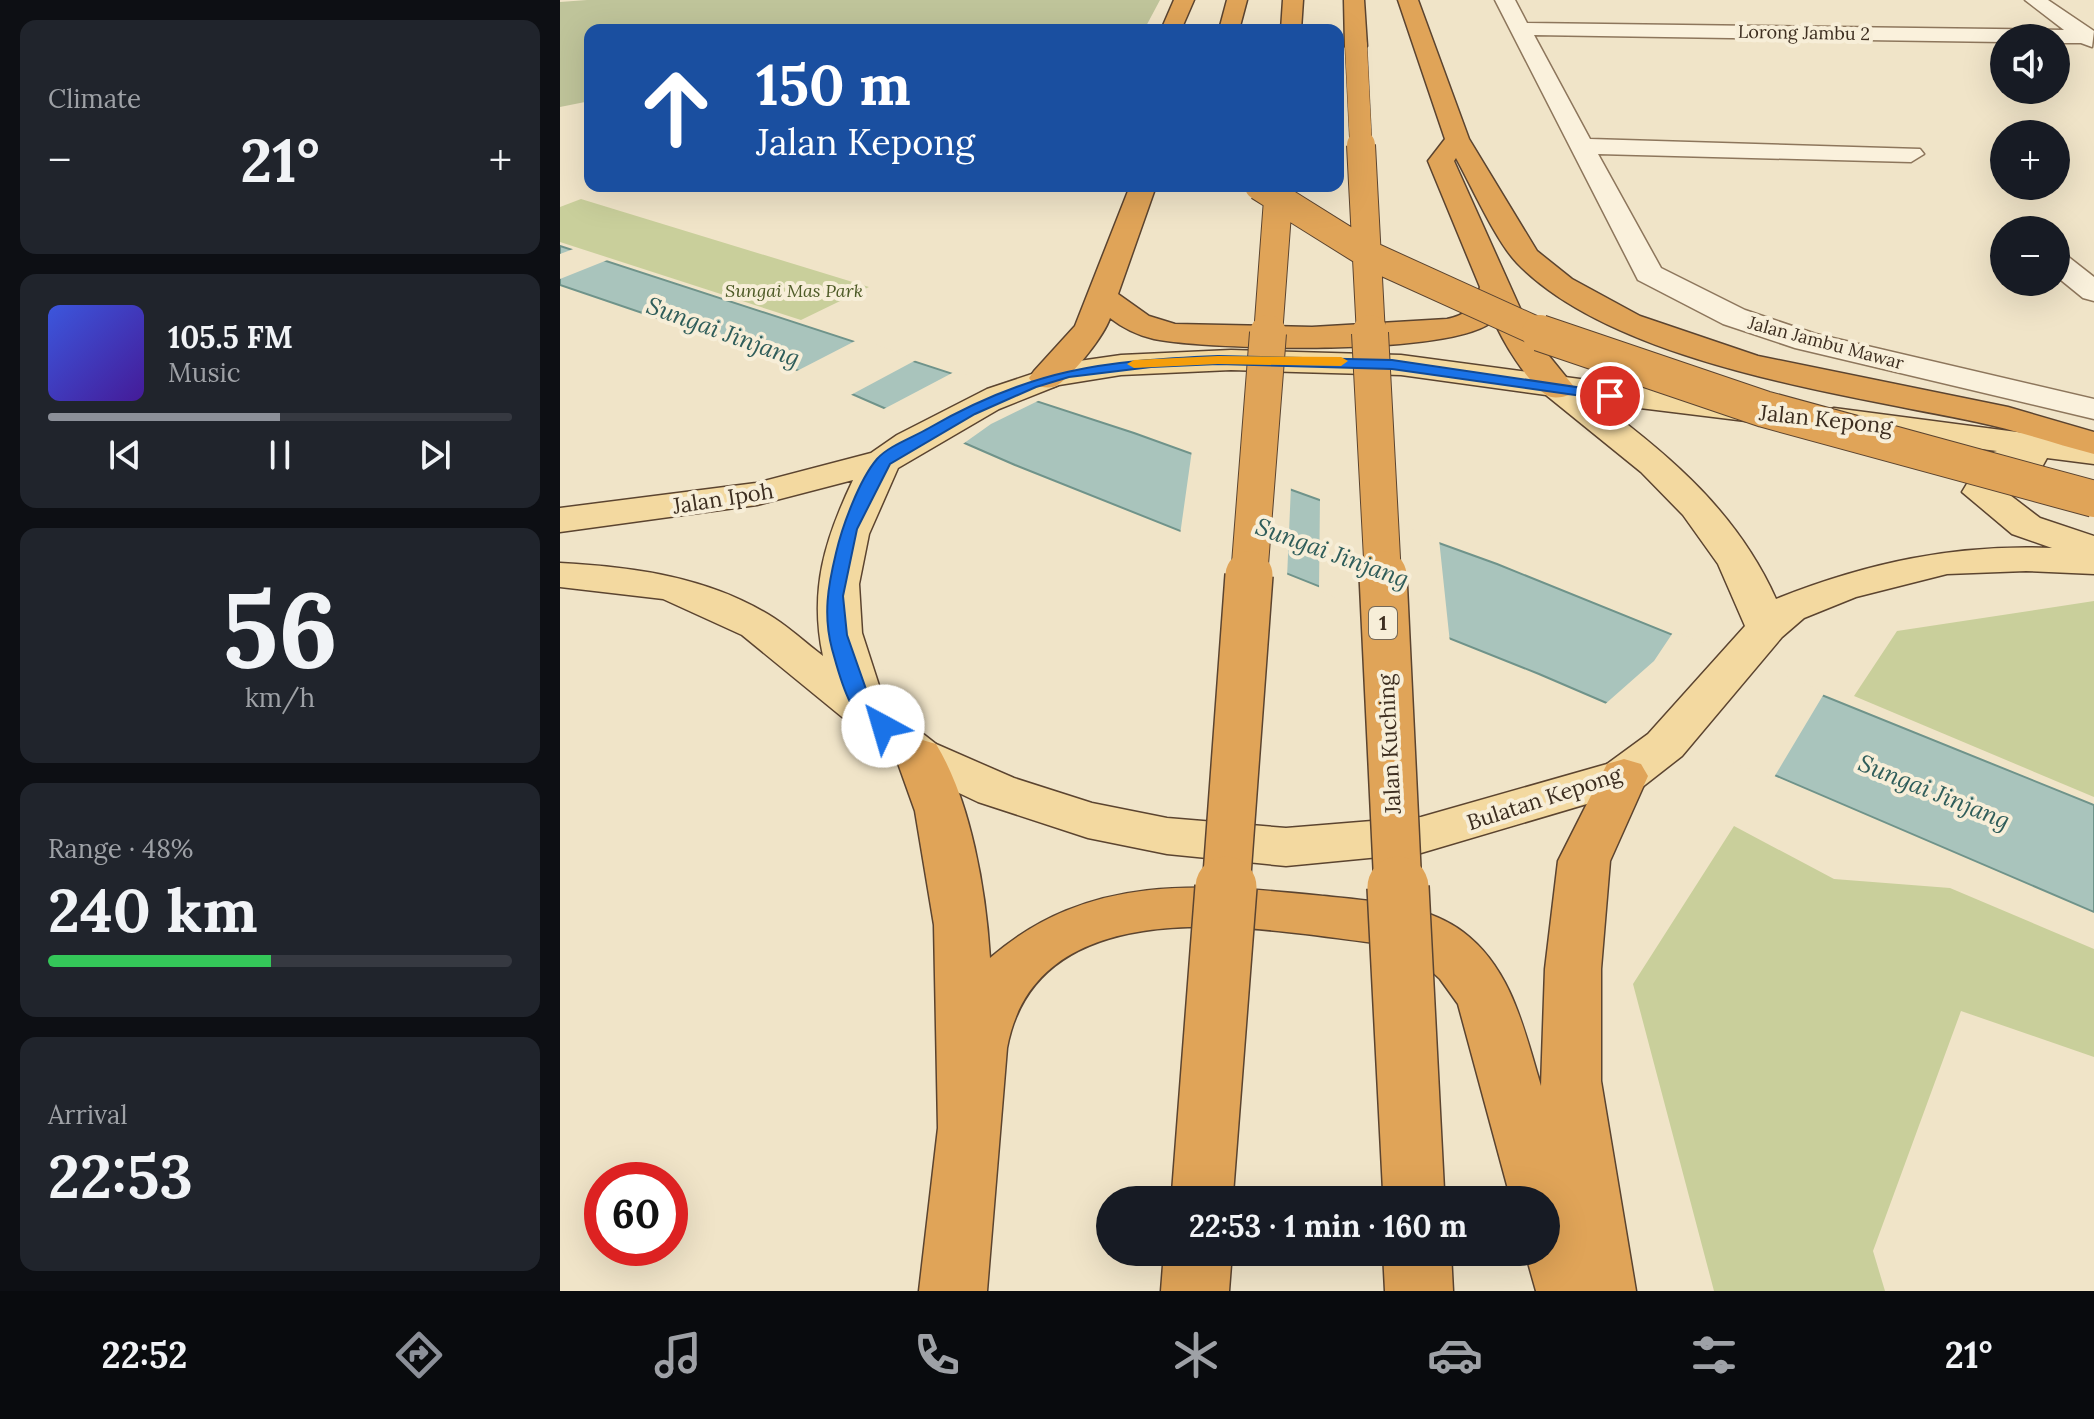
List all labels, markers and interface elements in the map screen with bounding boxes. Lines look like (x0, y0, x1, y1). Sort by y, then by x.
street label: Lorong Jambu 2 (1738, 20, 1870, 45)
map controls (1990, 24, 2070, 296)
button: sound (1990, 24, 2070, 104)
text: 150 m (756, 49, 911, 120)
icon: ahead (624, 56, 728, 160)
text: Climate (48, 82, 141, 115)
text: Jalan Kepong (756, 119, 975, 165)
button: + (1990, 120, 2070, 200)
text: 21° (240, 122, 320, 198)
text: − (48, 132, 71, 188)
text: + (489, 132, 512, 188)
button: − (1990, 216, 2070, 296)
park label: Sungai Mas Park (725, 279, 863, 302)
water label: Sungai Jinjang (642, 289, 804, 374)
street label: Jalan Jambu Mawar (1745, 310, 1907, 374)
text: 105.5 FM (168, 318, 293, 356)
text: Music (168, 356, 241, 389)
pin (1576, 362, 1644, 430)
icon: arrive (1588, 374, 1632, 418)
street label: Jalan Kepong (1757, 398, 1895, 440)
icon: previous (103, 433, 147, 477)
icon: pause (258, 433, 302, 477)
icon: next (413, 433, 457, 477)
street label: Jalan Ipoh (669, 476, 776, 520)
water label: Sungai Jinjang (1251, 510, 1413, 595)
text: 56 (222, 562, 338, 695)
road number: 1 (1369, 607, 1397, 639)
street label: Jalan Kuching (1371, 672, 1407, 816)
text: km/h (245, 681, 315, 714)
position arrow (841, 684, 925, 768)
water label: Sungai Jinjang (1854, 747, 2015, 836)
street label: Bulatan Kepong (1463, 760, 1626, 836)
text: Range · 48% (48, 832, 193, 865)
text: 240 km (48, 872, 258, 948)
text: Arrival (48, 1098, 127, 1131)
text: 22:53 (48, 1138, 193, 1214)
speed limit sign: 60 (584, 1162, 688, 1266)
text: 22:53 · 1 min · 160 m (1189, 1207, 1467, 1245)
icon: directions (391, 1327, 447, 1383)
icon: music (650, 1327, 706, 1383)
icon: phone (909, 1327, 965, 1383)
icon: climate (1168, 1327, 1224, 1383)
icon: car (1427, 1327, 1483, 1383)
icon: filters (1686, 1327, 1742, 1383)
text: 22:52 (102, 1332, 188, 1378)
text: 21° (1945, 1332, 1992, 1378)

